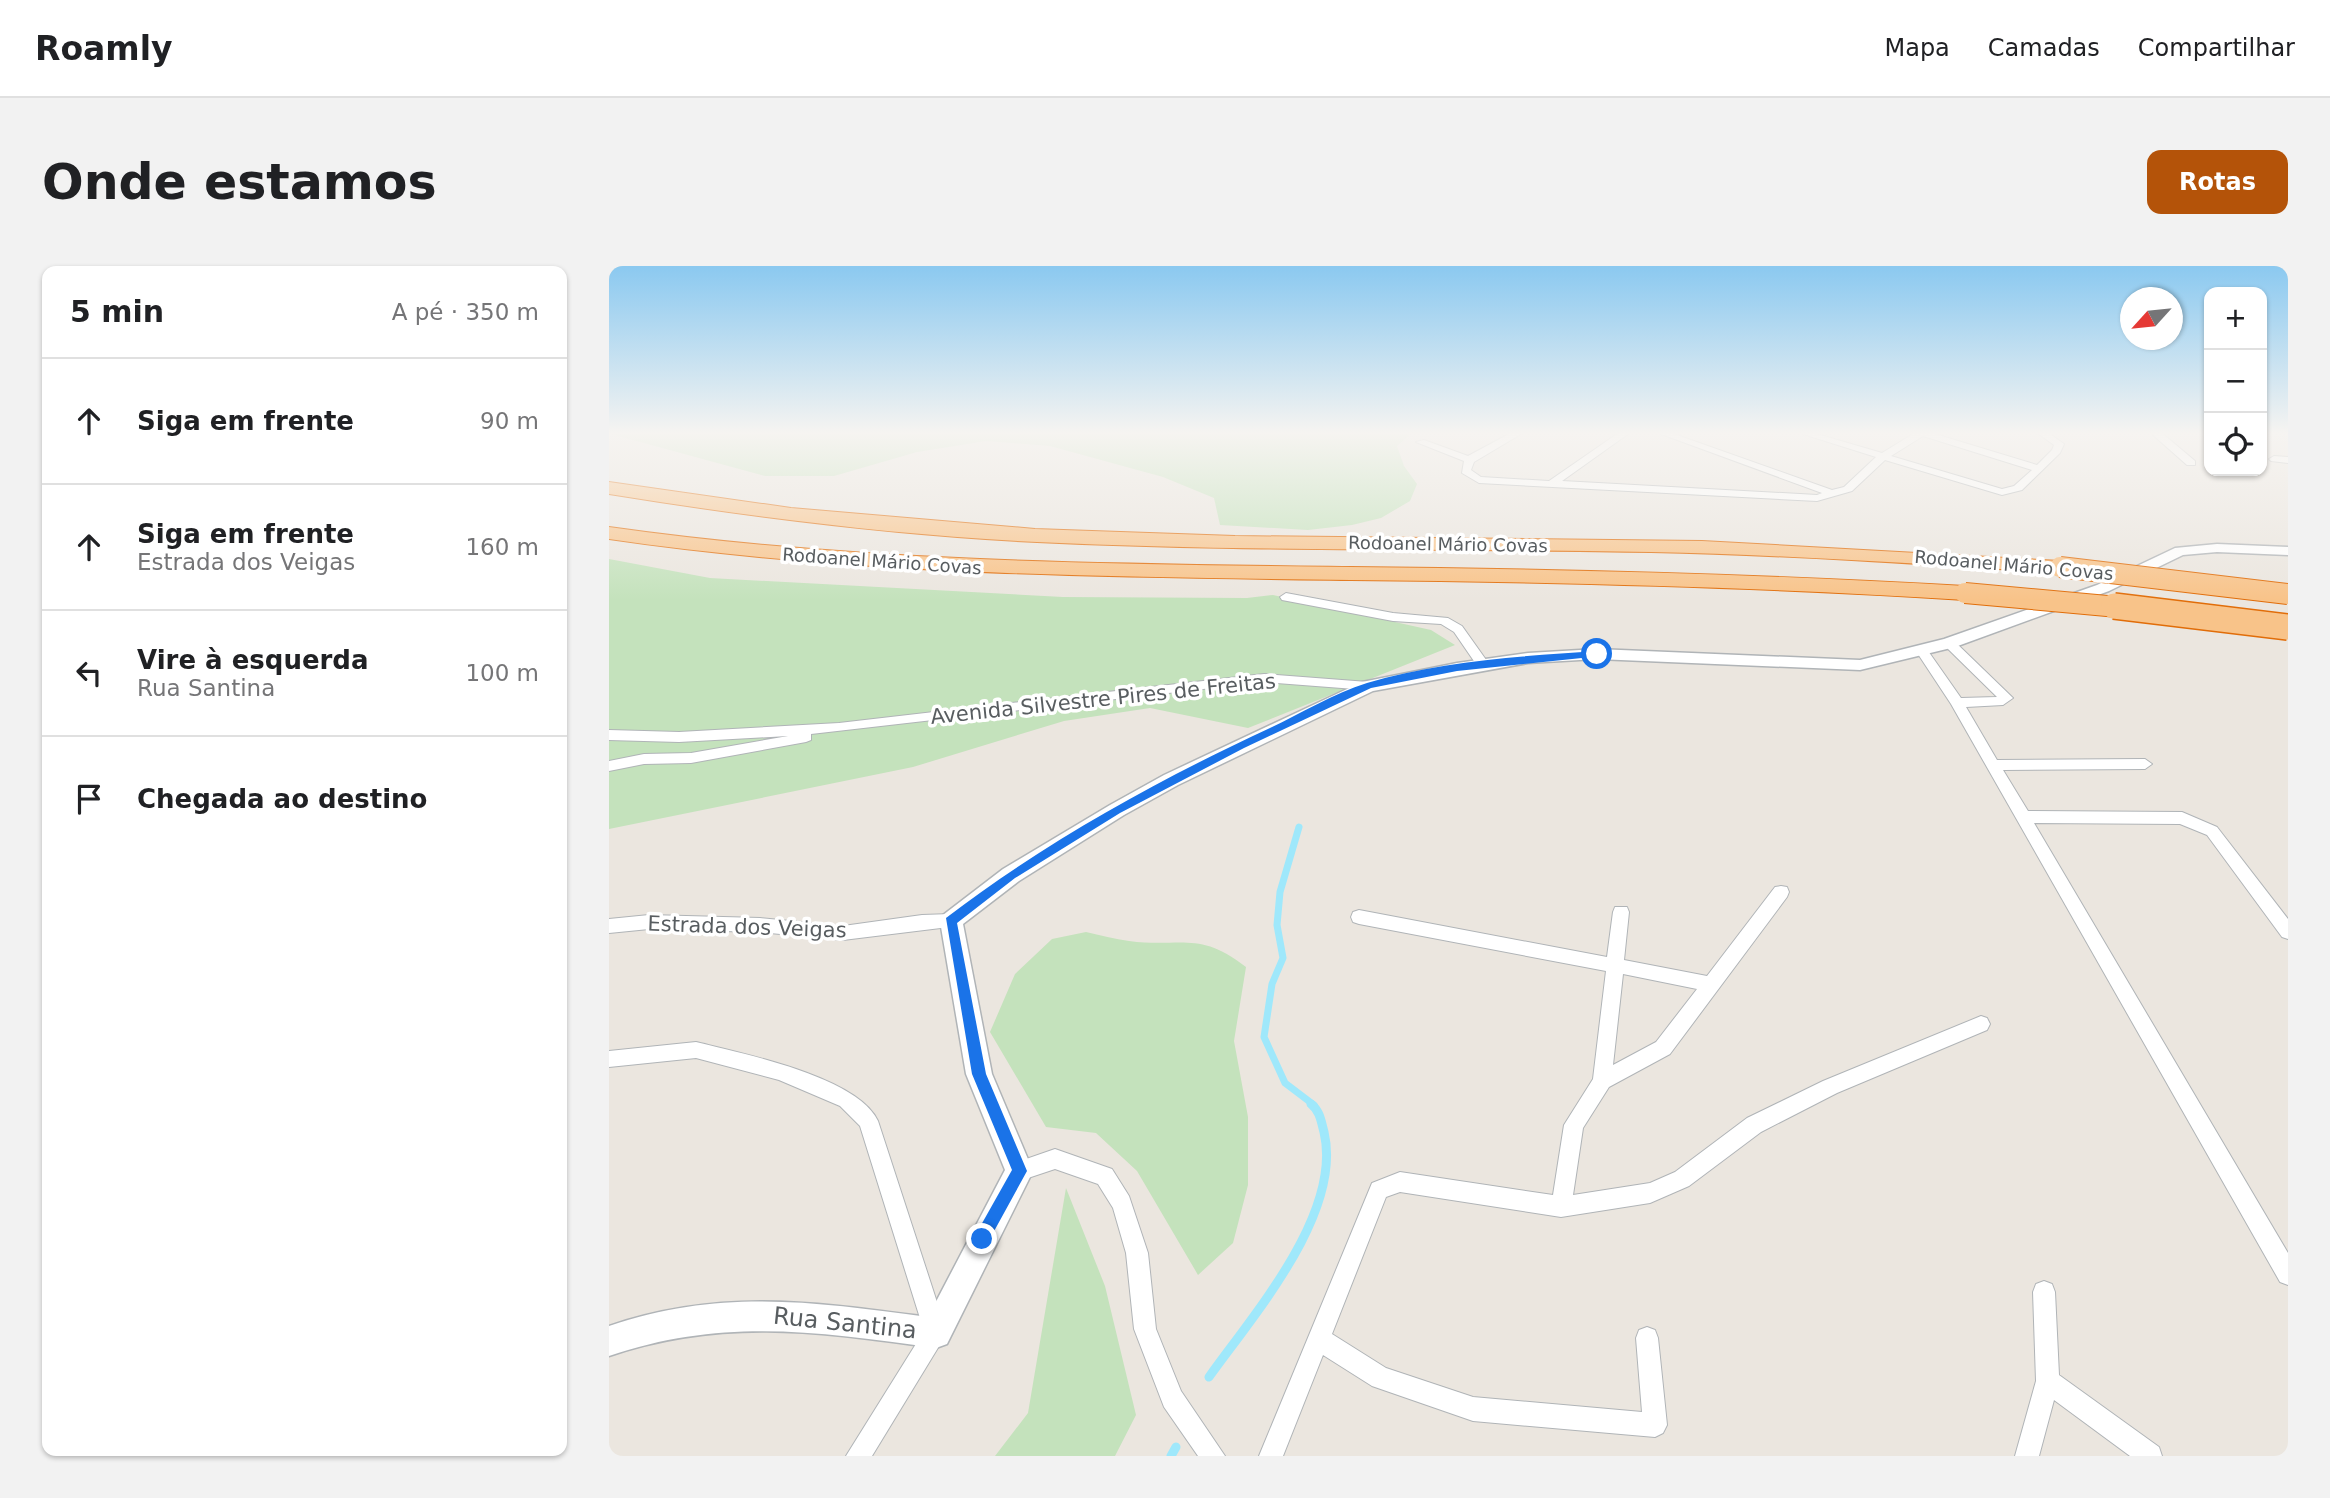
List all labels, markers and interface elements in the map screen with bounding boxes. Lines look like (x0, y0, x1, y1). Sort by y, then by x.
text: Roamly (35, 29, 173, 68)
text: Mapa (1884, 34, 1950, 62)
text: Camadas (1988, 34, 2100, 62)
text: Compartilhar (2138, 34, 2295, 62)
button: Rotas (2147, 150, 2288, 214)
text: Onde estamos (42, 154, 437, 211)
north arrow (2120, 287, 2183, 350)
map controls (2204, 287, 2267, 476)
button: + (2204, 287, 2267, 350)
text: 5 min (70, 294, 164, 329)
text: A pé · 350 m (392, 299, 539, 325)
button: − (2204, 350, 2267, 413)
icon: ahead (70, 402, 108, 440)
text: Siga em frente (137, 406, 354, 436)
text: 90 m (480, 408, 539, 434)
button: locate (2204, 413, 2267, 476)
text: Siga em frente (137, 519, 354, 549)
icon: ahead (70, 528, 108, 566)
street label: Rodoanel Mário Covas (1348, 532, 1548, 556)
text: 160 m (465, 534, 539, 560)
street label: Rodoanel Mário Covas (782, 544, 982, 578)
street label: Rodoanel Mário Covas (1914, 546, 2114, 584)
text: Estrada dos Veigas (137, 549, 355, 575)
route start (1581, 638, 1612, 669)
text: Vire à esquerda (137, 645, 369, 675)
icon: left (70, 654, 108, 692)
text: 100 m (465, 660, 539, 686)
street label: Avenida Silvestre Pires de Freitas (929, 669, 1277, 729)
text: Rua Santina (137, 675, 275, 701)
icon: arrive (70, 780, 108, 818)
text: Chegada ao destino (137, 784, 427, 814)
street label: Estrada dos Veigas (647, 912, 847, 942)
route end (966, 1223, 997, 1254)
street label: Rua Santina (772, 1302, 918, 1344)

